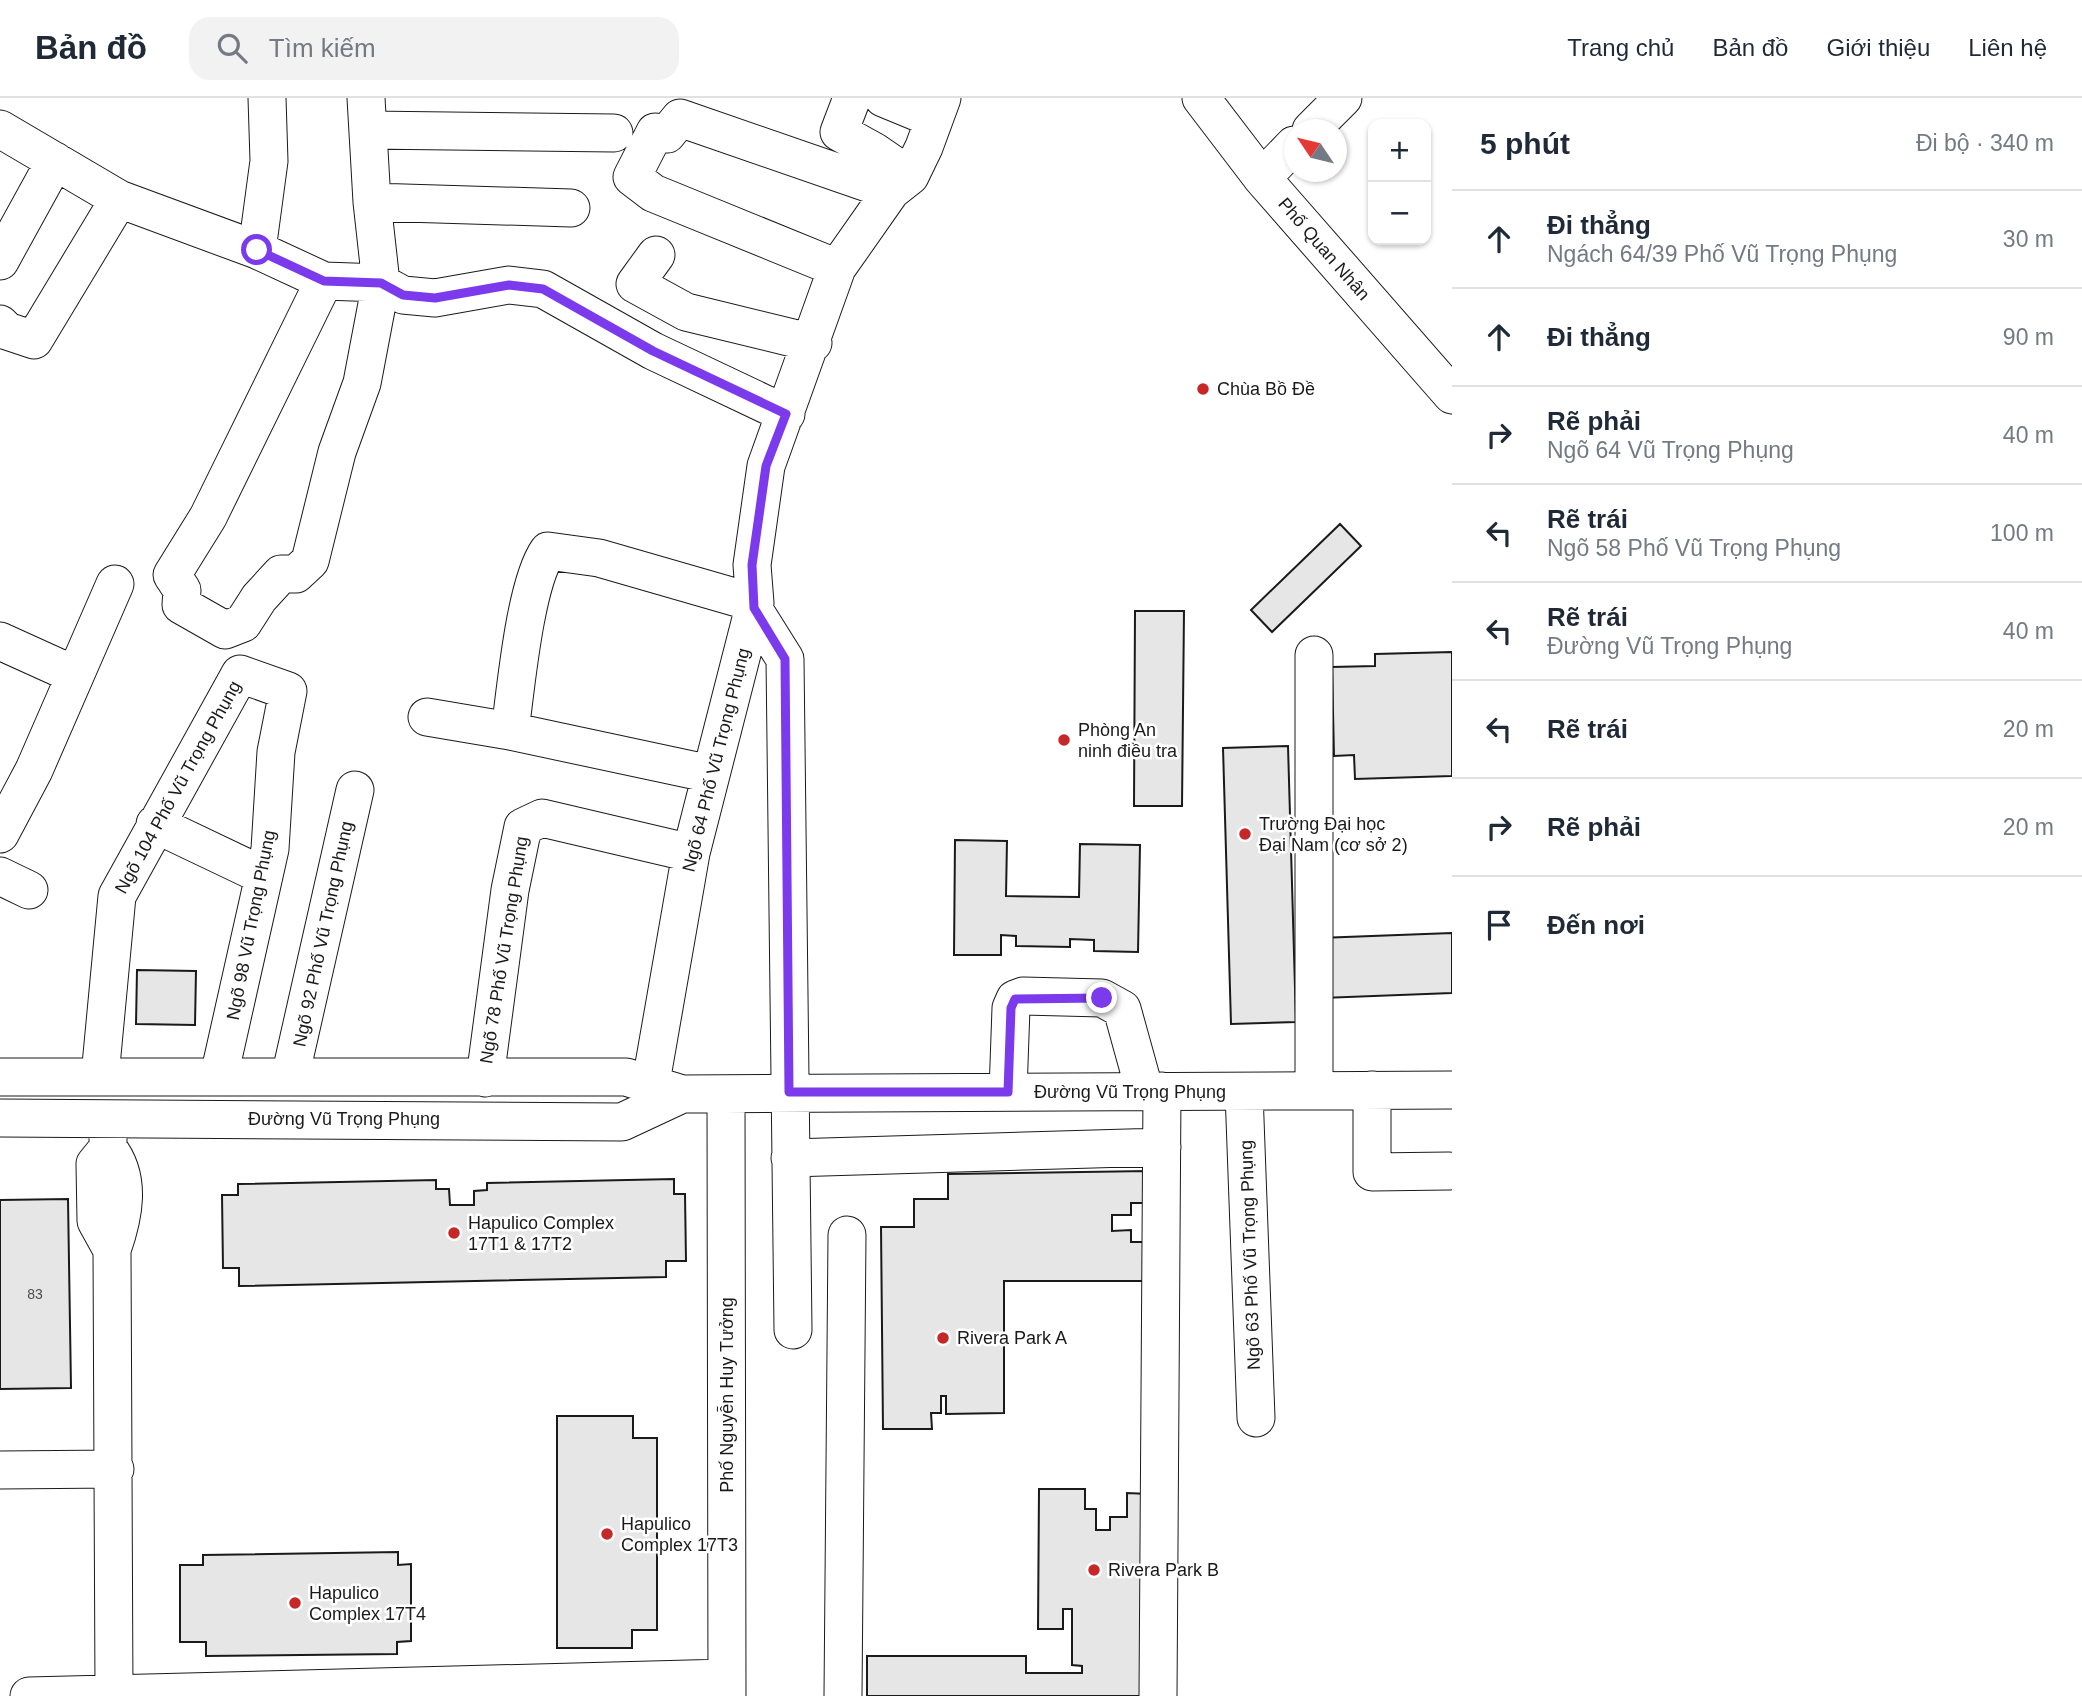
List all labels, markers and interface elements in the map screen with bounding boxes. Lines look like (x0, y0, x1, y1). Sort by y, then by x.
search box (189, 17, 679, 80)
text: Bản đồ (35, 29, 147, 66)
icon: search (213, 29, 251, 67)
text: Tìm kiếm (269, 33, 376, 63)
text: Trang chủ (1567, 34, 1674, 61)
text: Bản đồ (1712, 34, 1788, 61)
text: Giới thiệu (1826, 34, 1930, 61)
text: Liên hệ (1968, 34, 2047, 61)
north arrow (1284, 119, 1347, 182)
map controls (1368, 119, 1431, 245)
button: + (1368, 119, 1431, 182)
text: 5 phút (1480, 127, 1570, 160)
text: Đi bộ · 340 m (1916, 130, 2054, 156)
button: − (1368, 182, 1431, 245)
street label: Phố Quan Nhân (1274, 194, 1374, 304)
text: Đi thẳng (1547, 210, 1651, 240)
icon: ahead (1480, 220, 1518, 258)
text: 30 m (2003, 226, 2054, 252)
route start (241, 234, 272, 265)
text: Ngách 64/39 Phố Vũ Trọng Phụng (1547, 241, 1897, 267)
icon: ahead (1480, 318, 1518, 356)
text: Đi thẳng (1547, 322, 1651, 352)
text: 90 m (2003, 324, 2054, 350)
place label: Chùa Bồ Đề (1217, 379, 1315, 399)
marker: Chùa Bồ Đề (1195, 381, 1211, 397)
text: Rẽ phải (1547, 406, 1641, 436)
icon: right (1480, 416, 1518, 454)
text: 40 m (2003, 422, 2054, 448)
text: Ngõ 64 Vũ Trọng Phụng (1547, 437, 1794, 463)
text: Rẽ trái (1547, 504, 1628, 534)
icon: left (1480, 514, 1518, 552)
text: 100 m (1990, 520, 2054, 546)
text: Ngõ 58 Phố Vũ Trọng Phụng (1547, 535, 1841, 561)
text: Rẽ trái (1547, 602, 1628, 632)
icon: left (1480, 612, 1518, 650)
text: 40 m (2003, 618, 2054, 644)
text: Đường Vũ Trọng Phụng (1547, 633, 1792, 659)
street label: Ngõ 64 Phố Vũ Trọng Phụng (678, 646, 754, 874)
street label: Ngõ 104 Phố Vũ Trọng Phụng (111, 677, 245, 897)
icon: left (1480, 710, 1518, 748)
text: Rẽ trái (1547, 714, 1628, 744)
text: 20 m (2003, 716, 2054, 742)
place label: Phòng An ninh điều tra (1078, 720, 1178, 761)
marker: Phòng An ninh điều tra (1056, 732, 1072, 748)
icon: right (1480, 808, 1518, 846)
text: Rẽ phải (1547, 812, 1641, 842)
place label: Trường Đại học Đại Nam (cơ sở 2) (1259, 814, 1408, 855)
text: 20 m (2003, 814, 2054, 840)
street label: Ngõ 92 Phố Vũ Trọng Phụng (289, 819, 357, 1049)
marker: Trường Đại học Đại Nam (cơ sở 2) (1237, 826, 1253, 842)
street label: Ngõ 98 Vũ Trọng Phụng (223, 828, 279, 1022)
street label: Ngõ 78 Phố Vũ Trọng Phụng (476, 835, 532, 1065)
icon: arrive (1480, 906, 1518, 944)
text: Đến nơi (1547, 910, 1645, 940)
route end (1086, 982, 1117, 1013)
street label: Đường Vũ Trọng Phụng (1034, 1082, 1226, 1102)
street label: Đường Vũ Trọng Phụng (248, 1109, 440, 1129)
street label: Ngõ 63 Phố Vũ Trọng Phụng (1236, 1140, 1264, 1370)
place label: Hapulico Complex 17T1 & 17T2 (468, 1213, 614, 1254)
marker: Hapulico Complex 17T1 & 17T2 (446, 1225, 462, 1241)
house number: 83 (27, 1286, 43, 1302)
street label: Phố Nguyễn Huy Tưởng (716, 1297, 737, 1493)
place label: Rivera Park A (957, 1328, 1067, 1348)
marker: Rivera Park A (935, 1330, 951, 1346)
place label: Hapulico Complex 17T3 (621, 1514, 738, 1555)
marker: Hapulico Complex 17T3 (599, 1526, 615, 1542)
place label: Rivera Park B (1108, 1560, 1219, 1580)
marker: Rivera Park B (1086, 1562, 1102, 1578)
place label: Hapulico Complex 17T4 (309, 1583, 426, 1624)
marker: Hapulico Complex 17T4 (287, 1595, 303, 1611)

